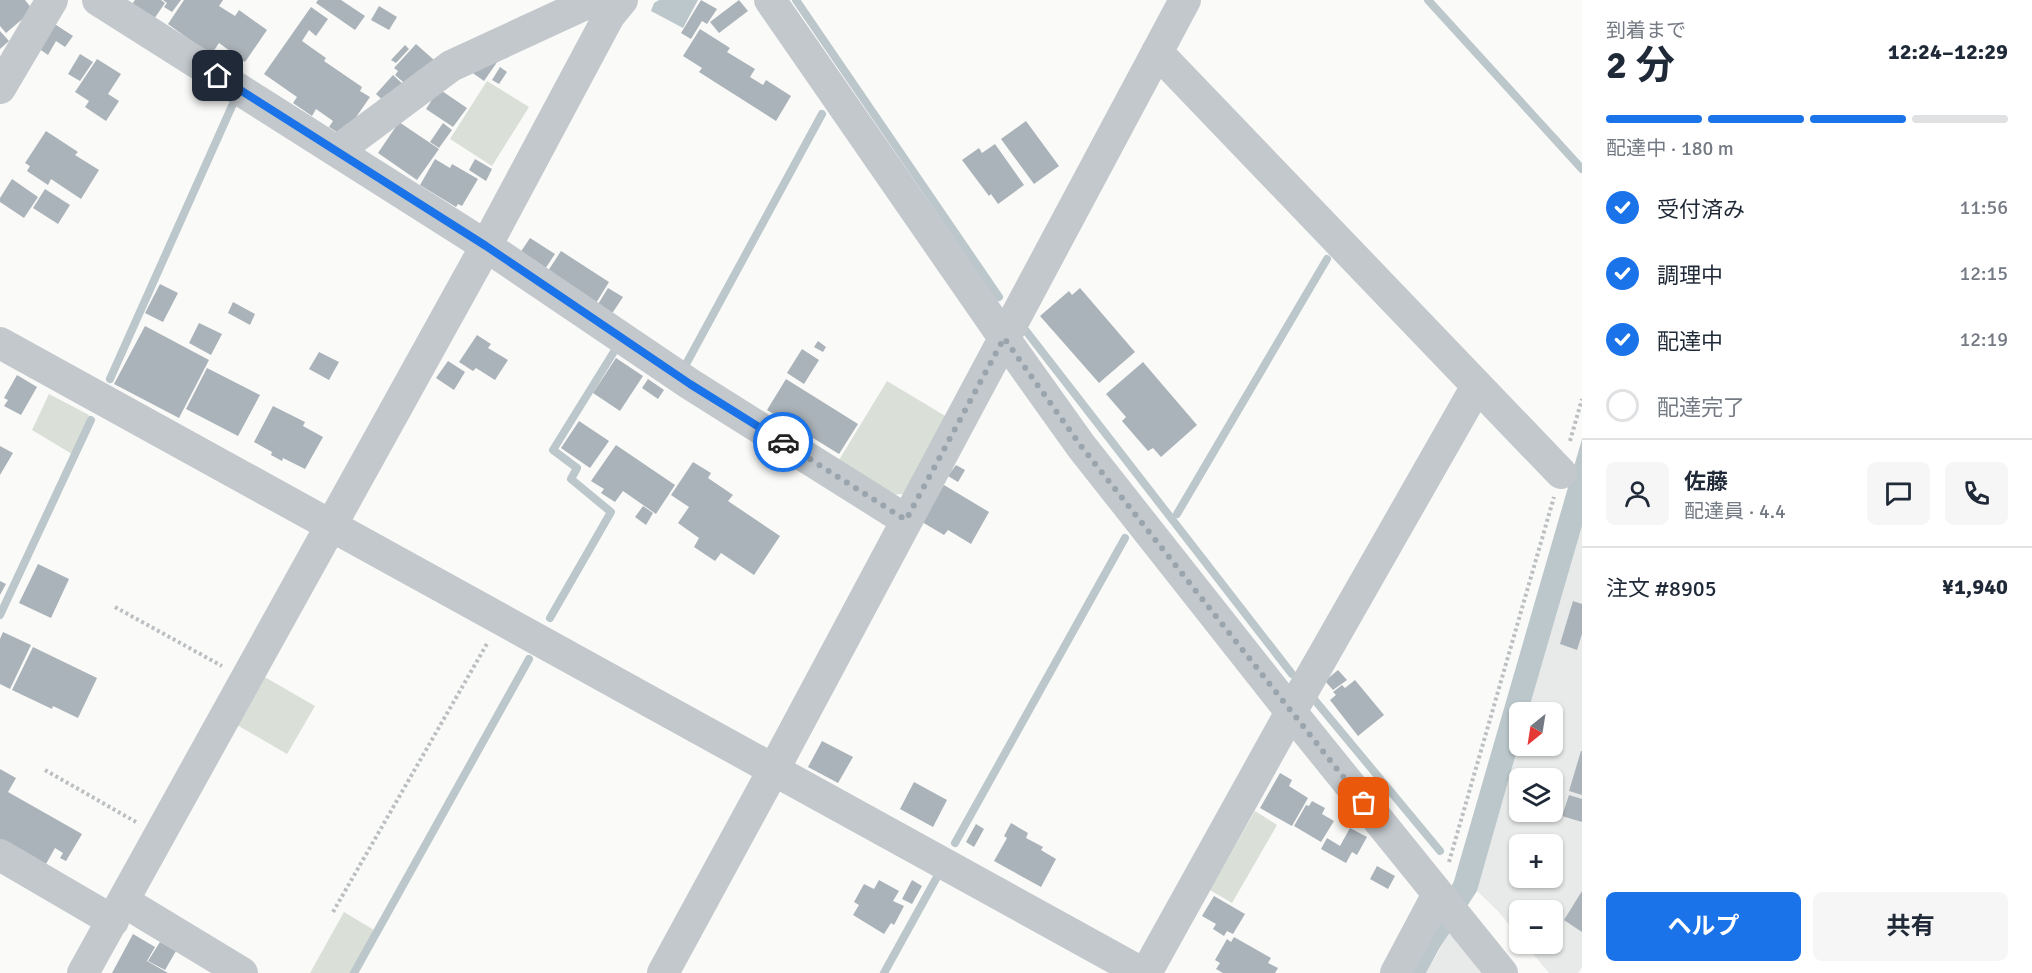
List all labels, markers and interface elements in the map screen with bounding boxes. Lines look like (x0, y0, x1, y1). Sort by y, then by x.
text: 到着まで (1606, 18, 1686, 43)
text: 12:24–12:29 (1888, 38, 2008, 65)
text: 2 分 (1606, 41, 1675, 89)
pin (192, 50, 243, 101)
icon: home (201, 59, 234, 92)
text: 配達中 · 180 m (1606, 136, 1734, 161)
icon: check (1606, 191, 1639, 224)
text: 11:56 (1959, 195, 2008, 220)
text: 受付済み (1657, 196, 1745, 223)
icon: check (1606, 257, 1639, 290)
text: 12:15 (1959, 261, 2008, 286)
text: 調理中 (1657, 262, 1723, 289)
icon: check (1606, 323, 1639, 356)
text: 12:19 (1959, 327, 2008, 352)
text: 配達中 (1657, 328, 1723, 355)
text: 配達完了 (1657, 394, 1745, 421)
courier (753, 412, 813, 472)
icon: car (767, 426, 800, 459)
button: person (1606, 462, 1669, 525)
button: chat (1867, 462, 1930, 525)
button: phone (1945, 462, 2008, 525)
text: 佐藤 (1684, 468, 1728, 495)
text: 配達員 · 4.4 (1684, 499, 1786, 524)
text: ¥1,940 (1942, 573, 2008, 600)
text: 注文 #8905 (1606, 575, 1717, 602)
north arrow (1509, 702, 1563, 756)
map controls (1509, 702, 1563, 954)
button: layers (1509, 768, 1563, 822)
pin (1338, 777, 1389, 828)
icon: bag (1347, 786, 1380, 819)
button: + (1509, 834, 1563, 888)
button: ヘルプ (1606, 892, 1801, 961)
button: 共有 (1813, 892, 2008, 961)
button: − (1509, 900, 1563, 954)

